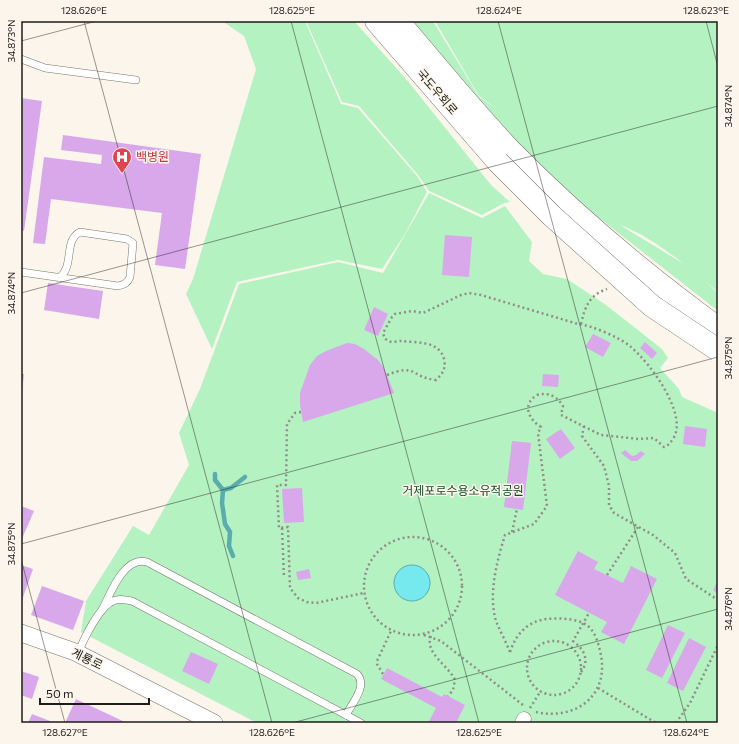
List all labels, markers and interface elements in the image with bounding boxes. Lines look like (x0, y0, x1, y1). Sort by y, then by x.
text: 128.626°E (61, 4, 107, 16)
text: 128.625°E (269, 4, 315, 16)
text: 128.624°E (476, 4, 522, 16)
text: 128.623°E (683, 4, 729, 16)
text: 34.873°N (5, 19, 17, 63)
street label: 국도우회로 (414, 66, 461, 117)
text: 34.874°N (722, 85, 734, 127)
hospital icon: 백병원 (111, 146, 133, 174)
place label: 백병원 (136, 149, 169, 163)
text: 34.874°N (5, 272, 17, 314)
text: 34.875°N (722, 336, 734, 380)
park label: 거제포로수용소유적공원 (402, 483, 524, 497)
text: 34.875°N (5, 522, 17, 566)
text: 34.876°N (722, 587, 734, 631)
street label: 계룡로 (69, 645, 105, 672)
scale bar (40, 680, 149, 706)
text: 50 m (46, 686, 74, 700)
text: 128.627°E (42, 726, 88, 738)
text: 128.626°E (249, 726, 295, 738)
text: 128.625°E (456, 726, 502, 738)
text: 128.624°E (663, 726, 709, 738)

